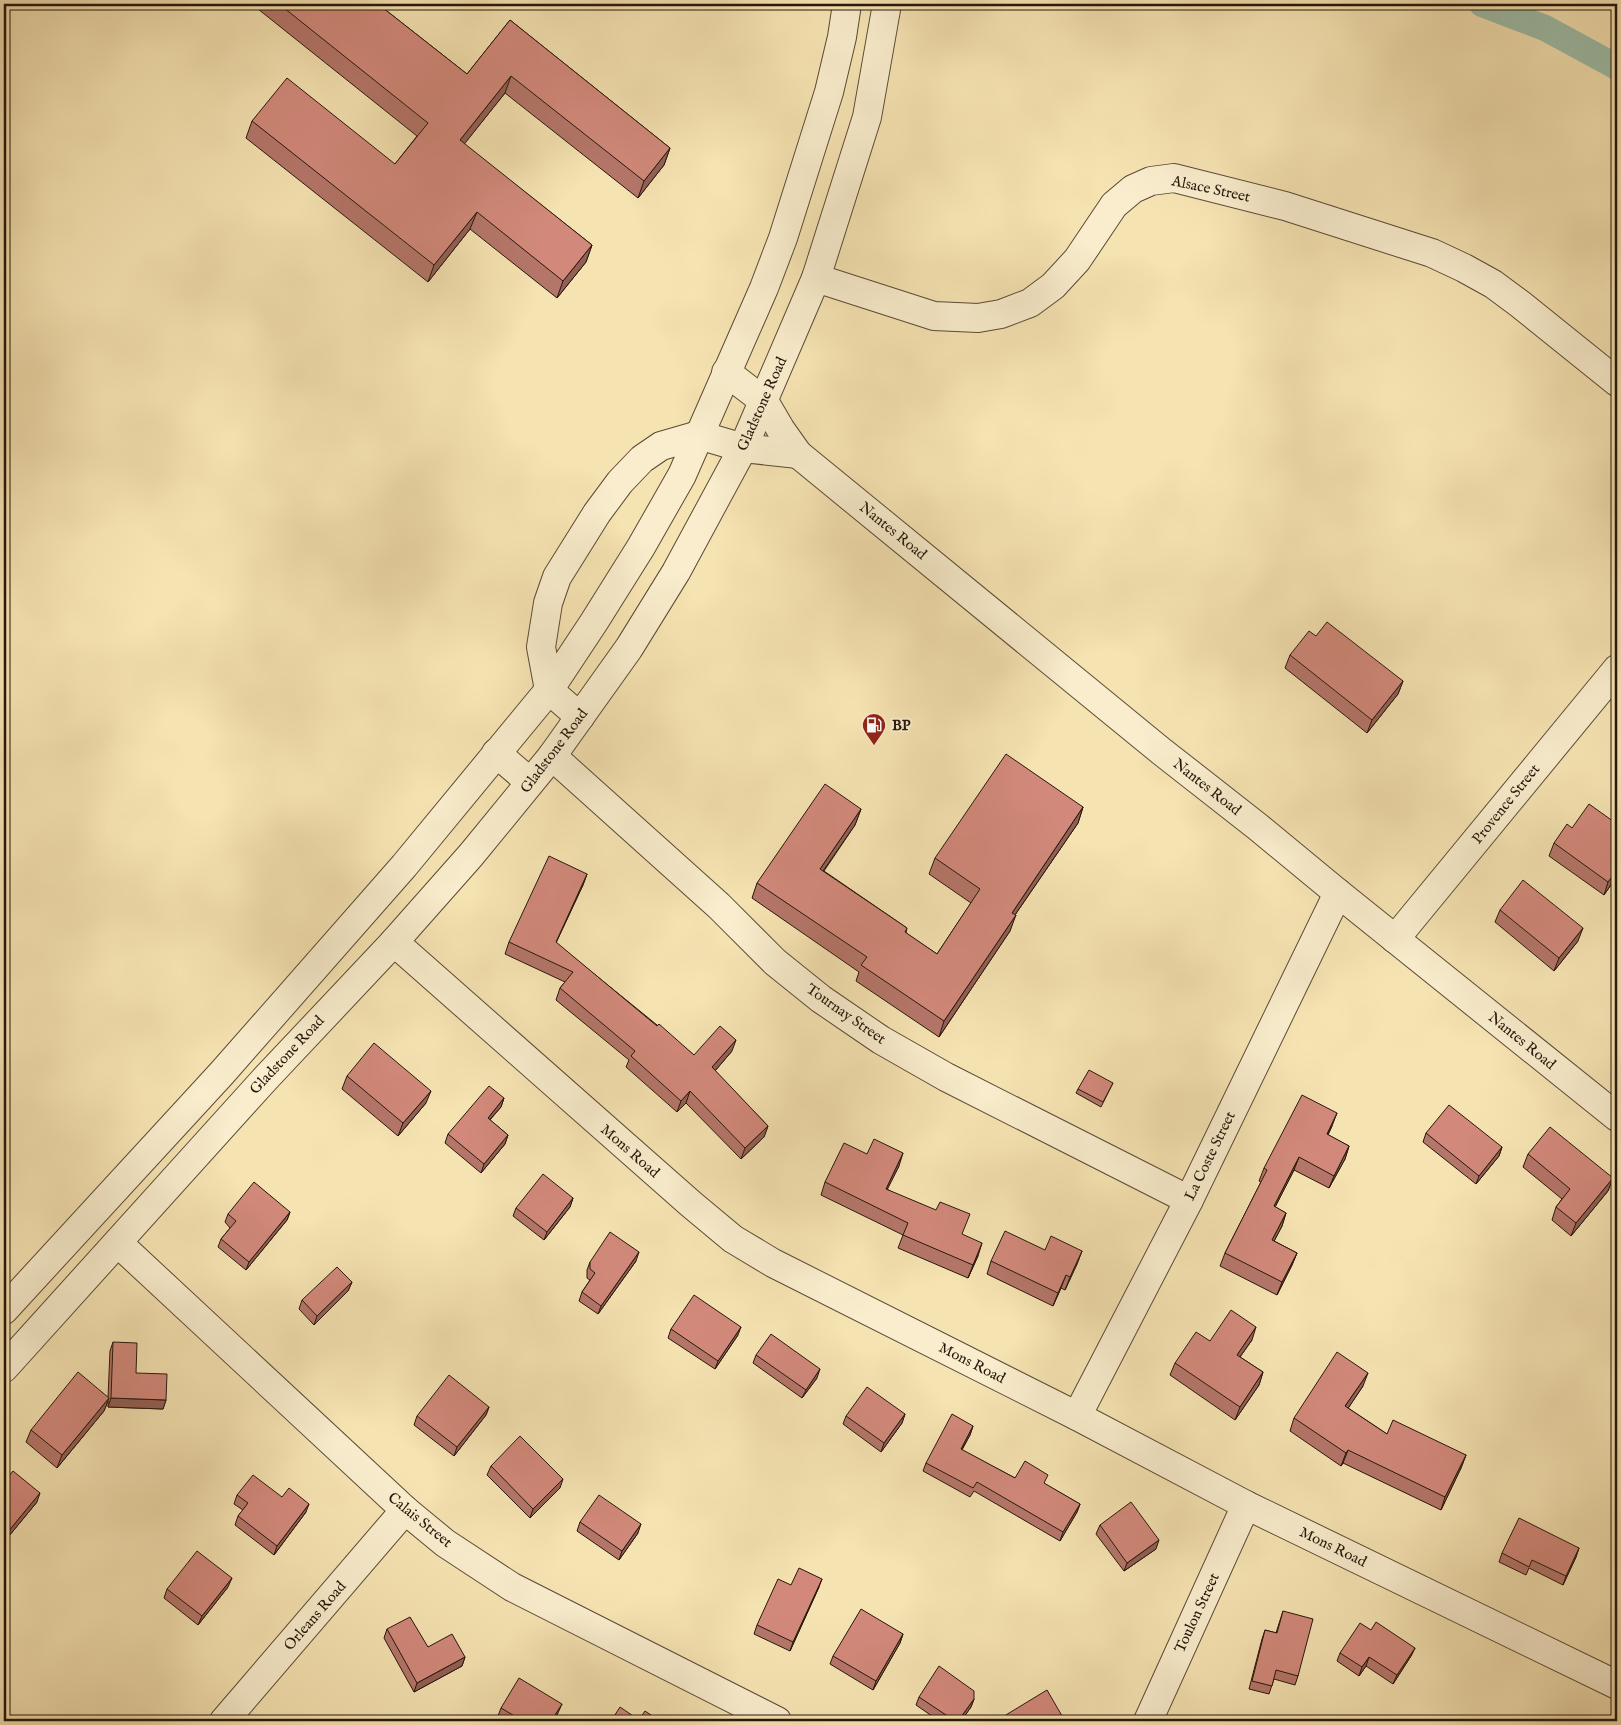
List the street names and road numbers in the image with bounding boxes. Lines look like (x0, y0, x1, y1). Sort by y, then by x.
street label: Alsace Street (1169, 171, 1252, 207)
street label: Gladstone Road (733, 353, 792, 454)
street label: Nantes Road (855, 498, 931, 565)
street label: Gladstone Road (516, 704, 593, 797)
street label: Nantes Road (1169, 754, 1246, 820)
street label: Provence Street (1468, 760, 1544, 848)
street label: Tournay Street (802, 980, 890, 1048)
street label: Nantes Road (1484, 1008, 1560, 1075)
street label: Gladstone Road (246, 1011, 329, 1098)
street label: La Coste Street (1180, 1108, 1240, 1204)
street label: Mons Road (596, 1120, 664, 1183)
street label: Mons Road (935, 1338, 1009, 1388)
street label: Calais Street (384, 1488, 456, 1552)
street label: Mons Road (1296, 1523, 1371, 1572)
street label: Toulon Street (1170, 1570, 1224, 1656)
street label: Orleans Road (280, 1577, 351, 1655)

